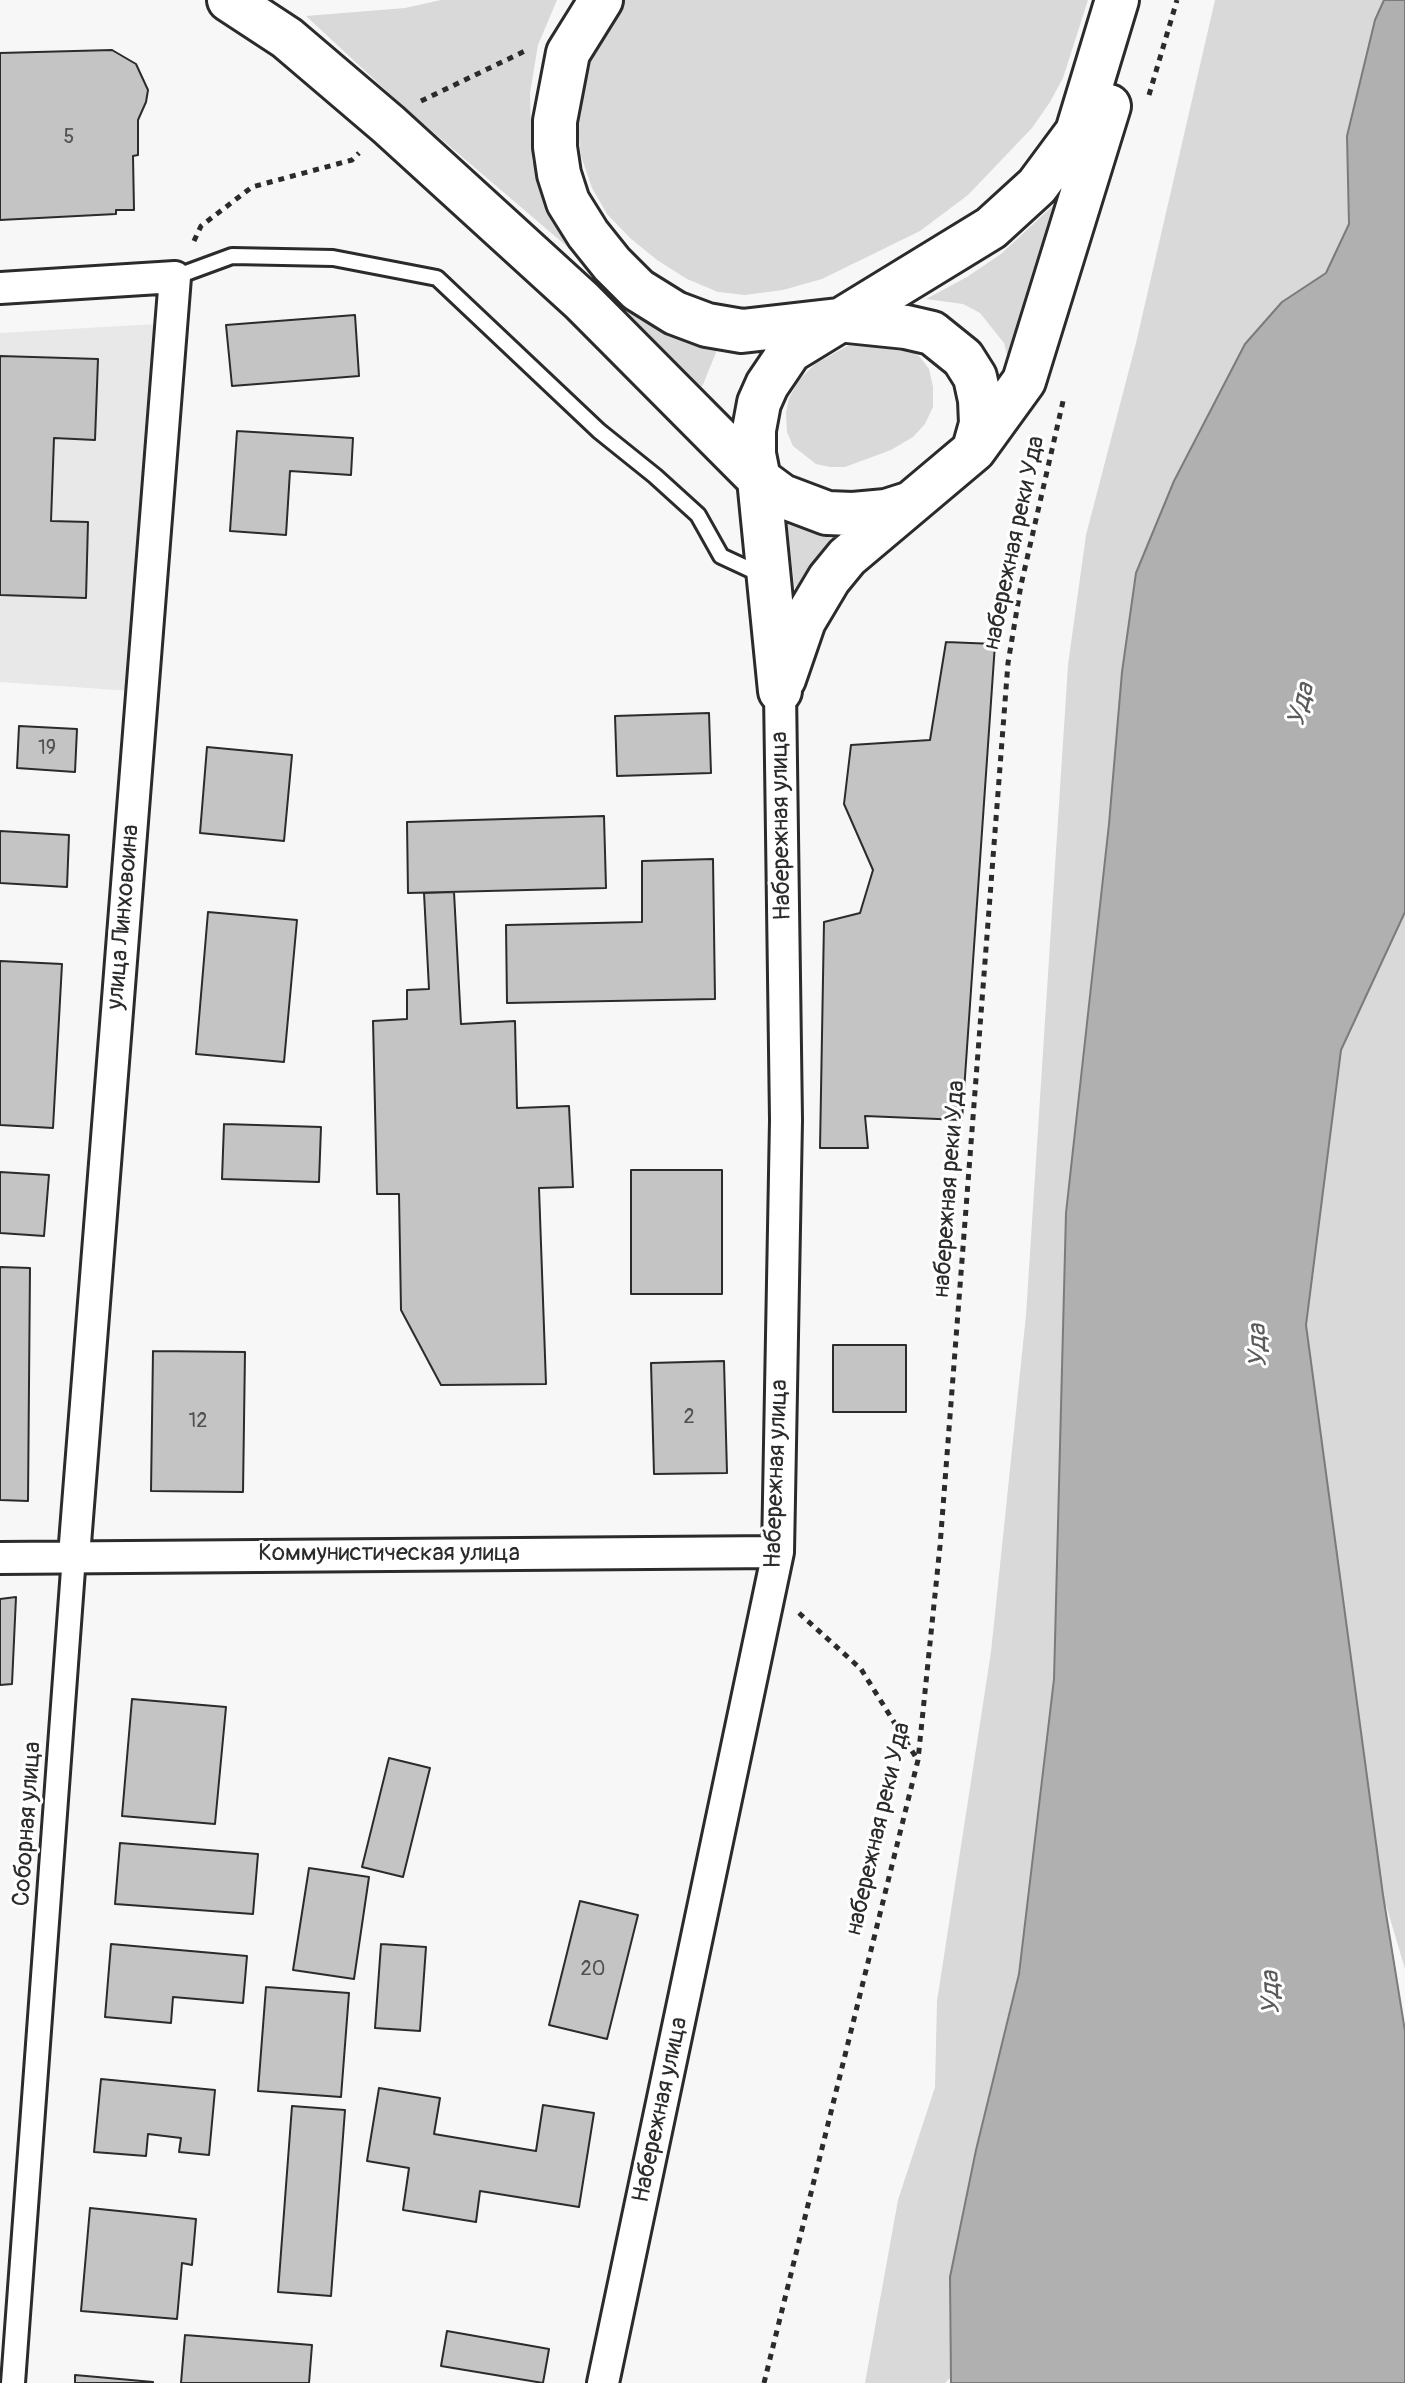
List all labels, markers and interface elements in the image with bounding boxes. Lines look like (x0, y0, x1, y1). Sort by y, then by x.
house number: 5 (64, 126, 74, 150)
street label: набережная реки Уда (978, 434, 1052, 652)
water label: Уда (1281, 680, 1323, 730)
street label: Набережная улица (766, 731, 798, 921)
house number: 19 (38, 737, 56, 761)
street label: улица Линховоина (102, 823, 146, 1011)
street label: набережная реки Уда (928, 1079, 972, 1299)
water label: Уда (1243, 1324, 1275, 1368)
street label: Набережная улица (759, 1379, 795, 1569)
house number: 2 (683, 1406, 695, 1430)
house number: 12 (189, 1410, 207, 1434)
street label: Коммунистическая улица (258, 1540, 520, 1568)
street label: набережная реки Уда (840, 1720, 918, 1938)
street label: Соборная улица (8, 1741, 48, 1907)
house number: 20 (581, 1958, 605, 1982)
water label: Уда (1256, 1971, 1288, 2015)
street label: Набережная улица (627, 2015, 695, 2205)

